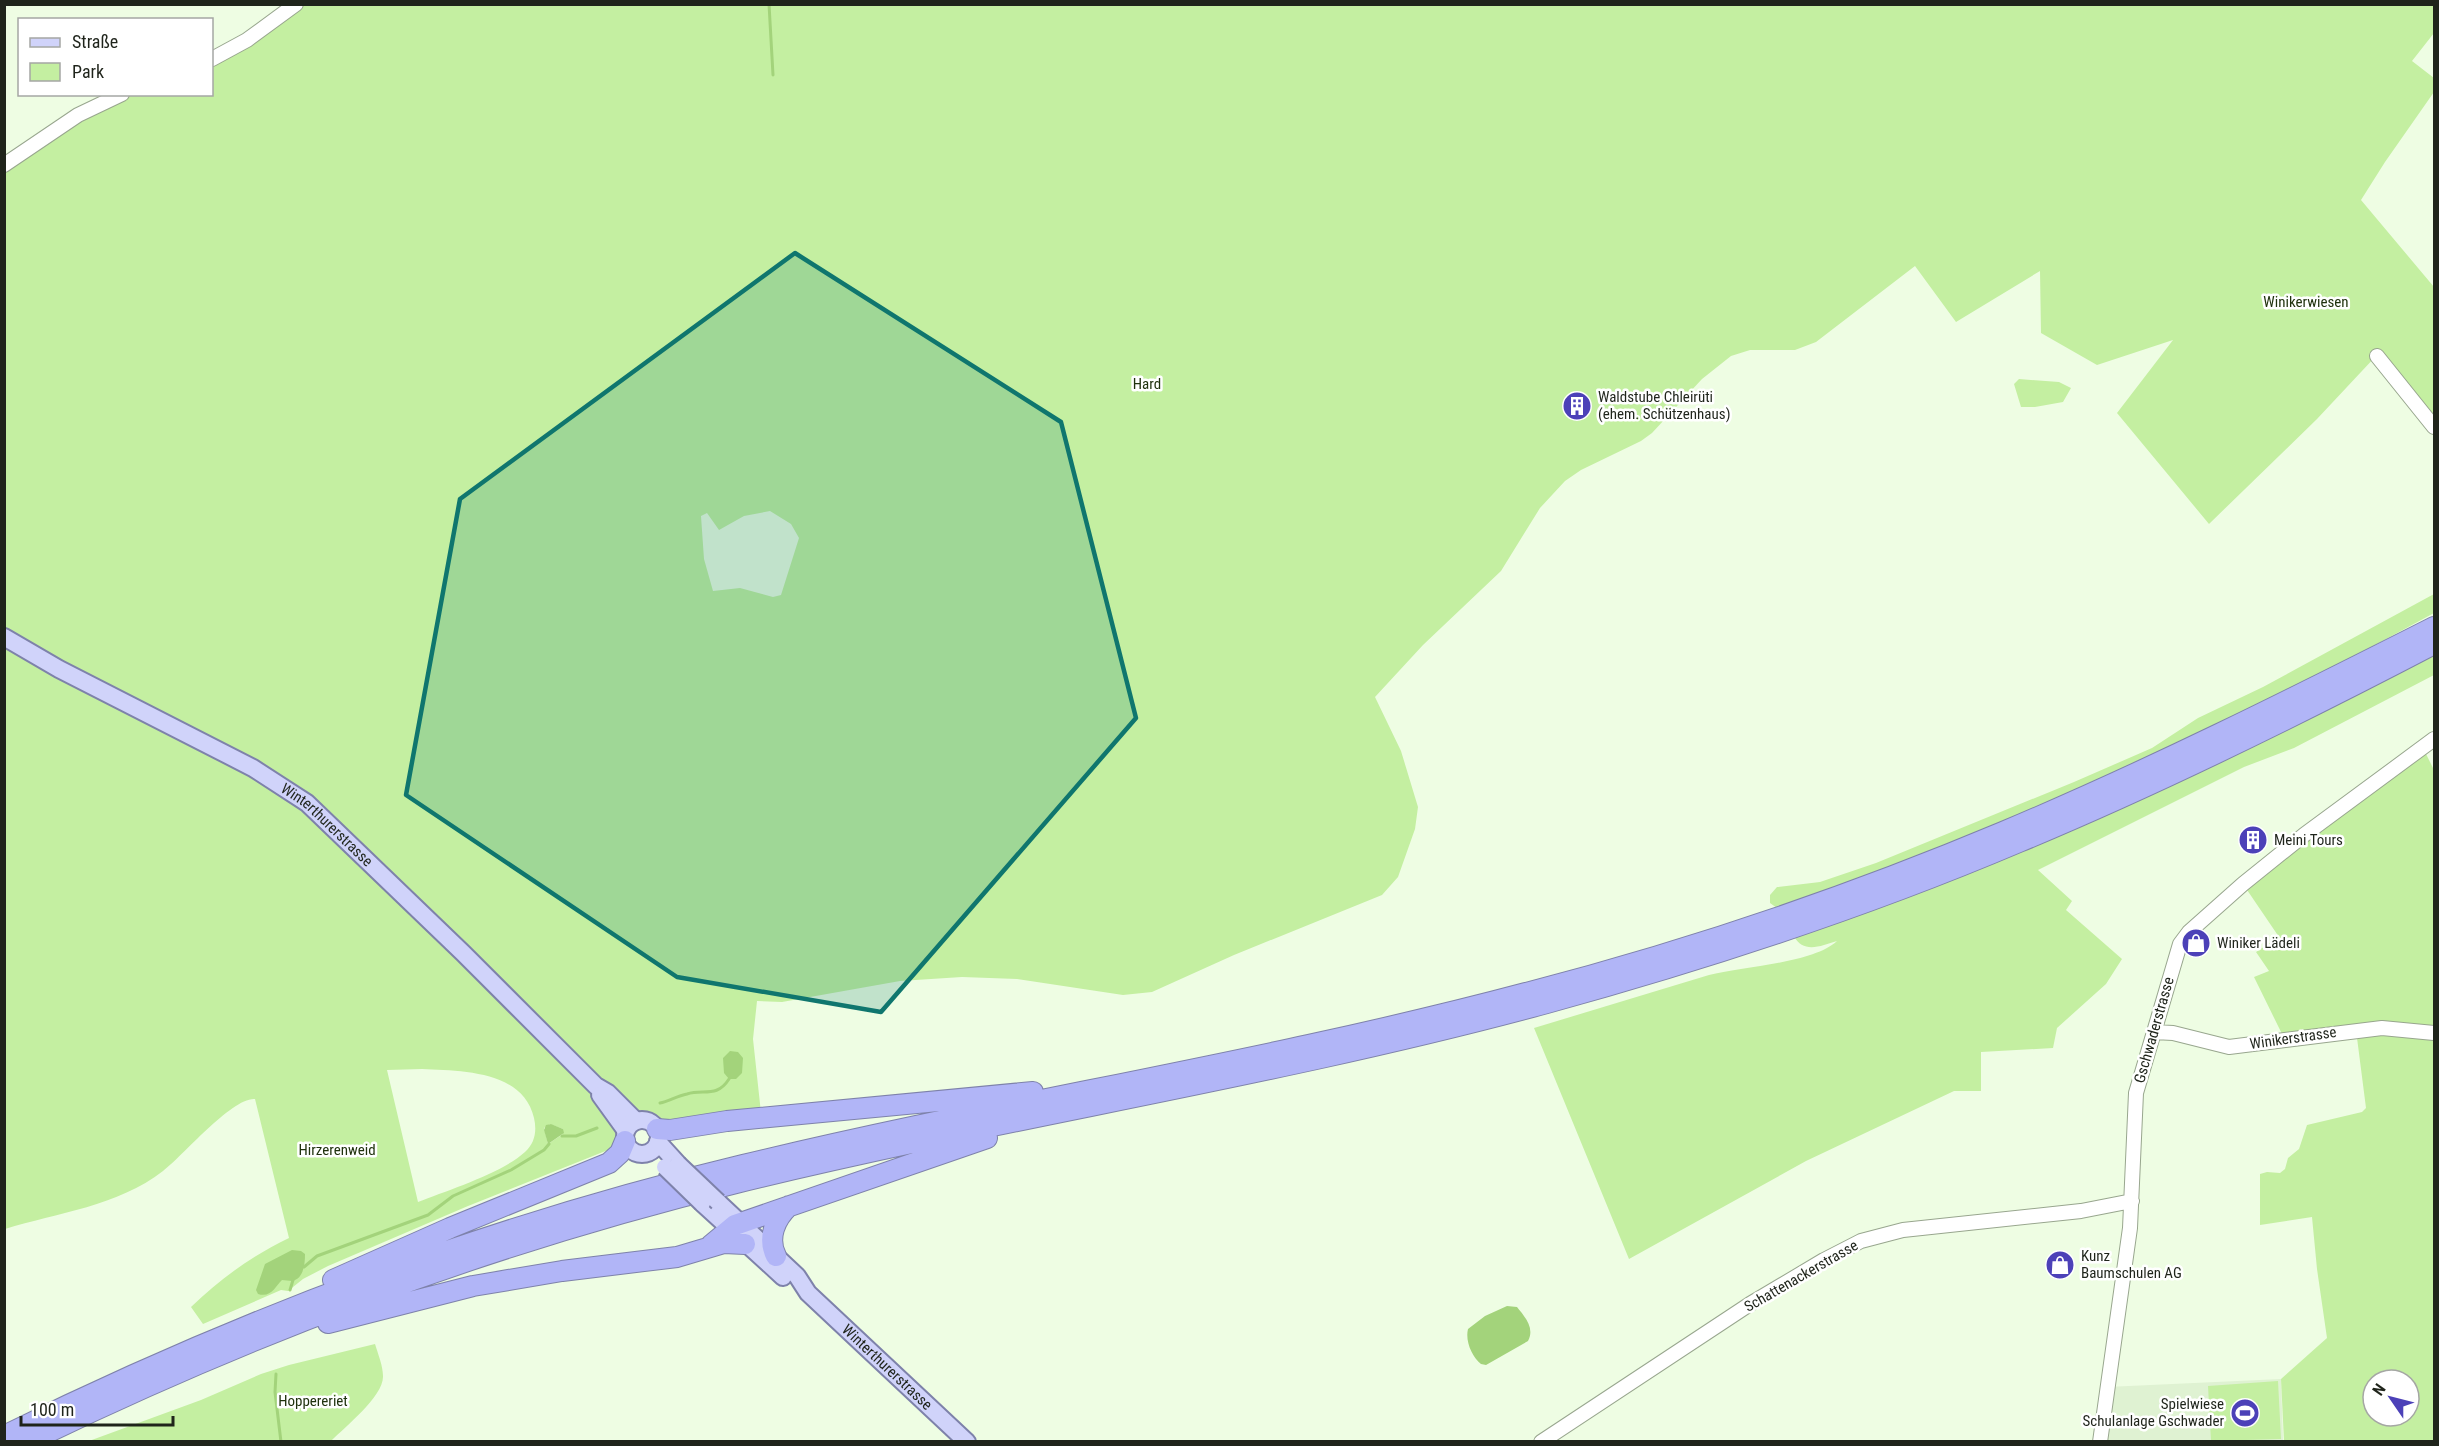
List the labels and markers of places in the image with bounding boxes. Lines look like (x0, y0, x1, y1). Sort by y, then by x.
place label: Waldstube Chleirüti (ehem. Schützenhaus) (1598, 388, 1730, 423)
building icon: Waldstube Chleirüti (ehem. Schützenhaus) (1561, 390, 1593, 422)
building icon: Meini Tours (2237, 824, 2269, 856)
place label: Meini Tours (2274, 831, 2343, 849)
shop icon: Winiker Lädeli (2180, 927, 2212, 959)
place label: Winiker Lädeli (2217, 934, 2300, 952)
place label: Kunz Baumschulen AG (2081, 1247, 2182, 1282)
shop icon: Kunz Baumschulen AG (2044, 1249, 2076, 1281)
place label: Spielwiese Schulanlage Gschwader (2083, 1395, 2224, 1430)
sports icon: Spielwiese Schulanlage Gschwader (2229, 1397, 2261, 1429)

